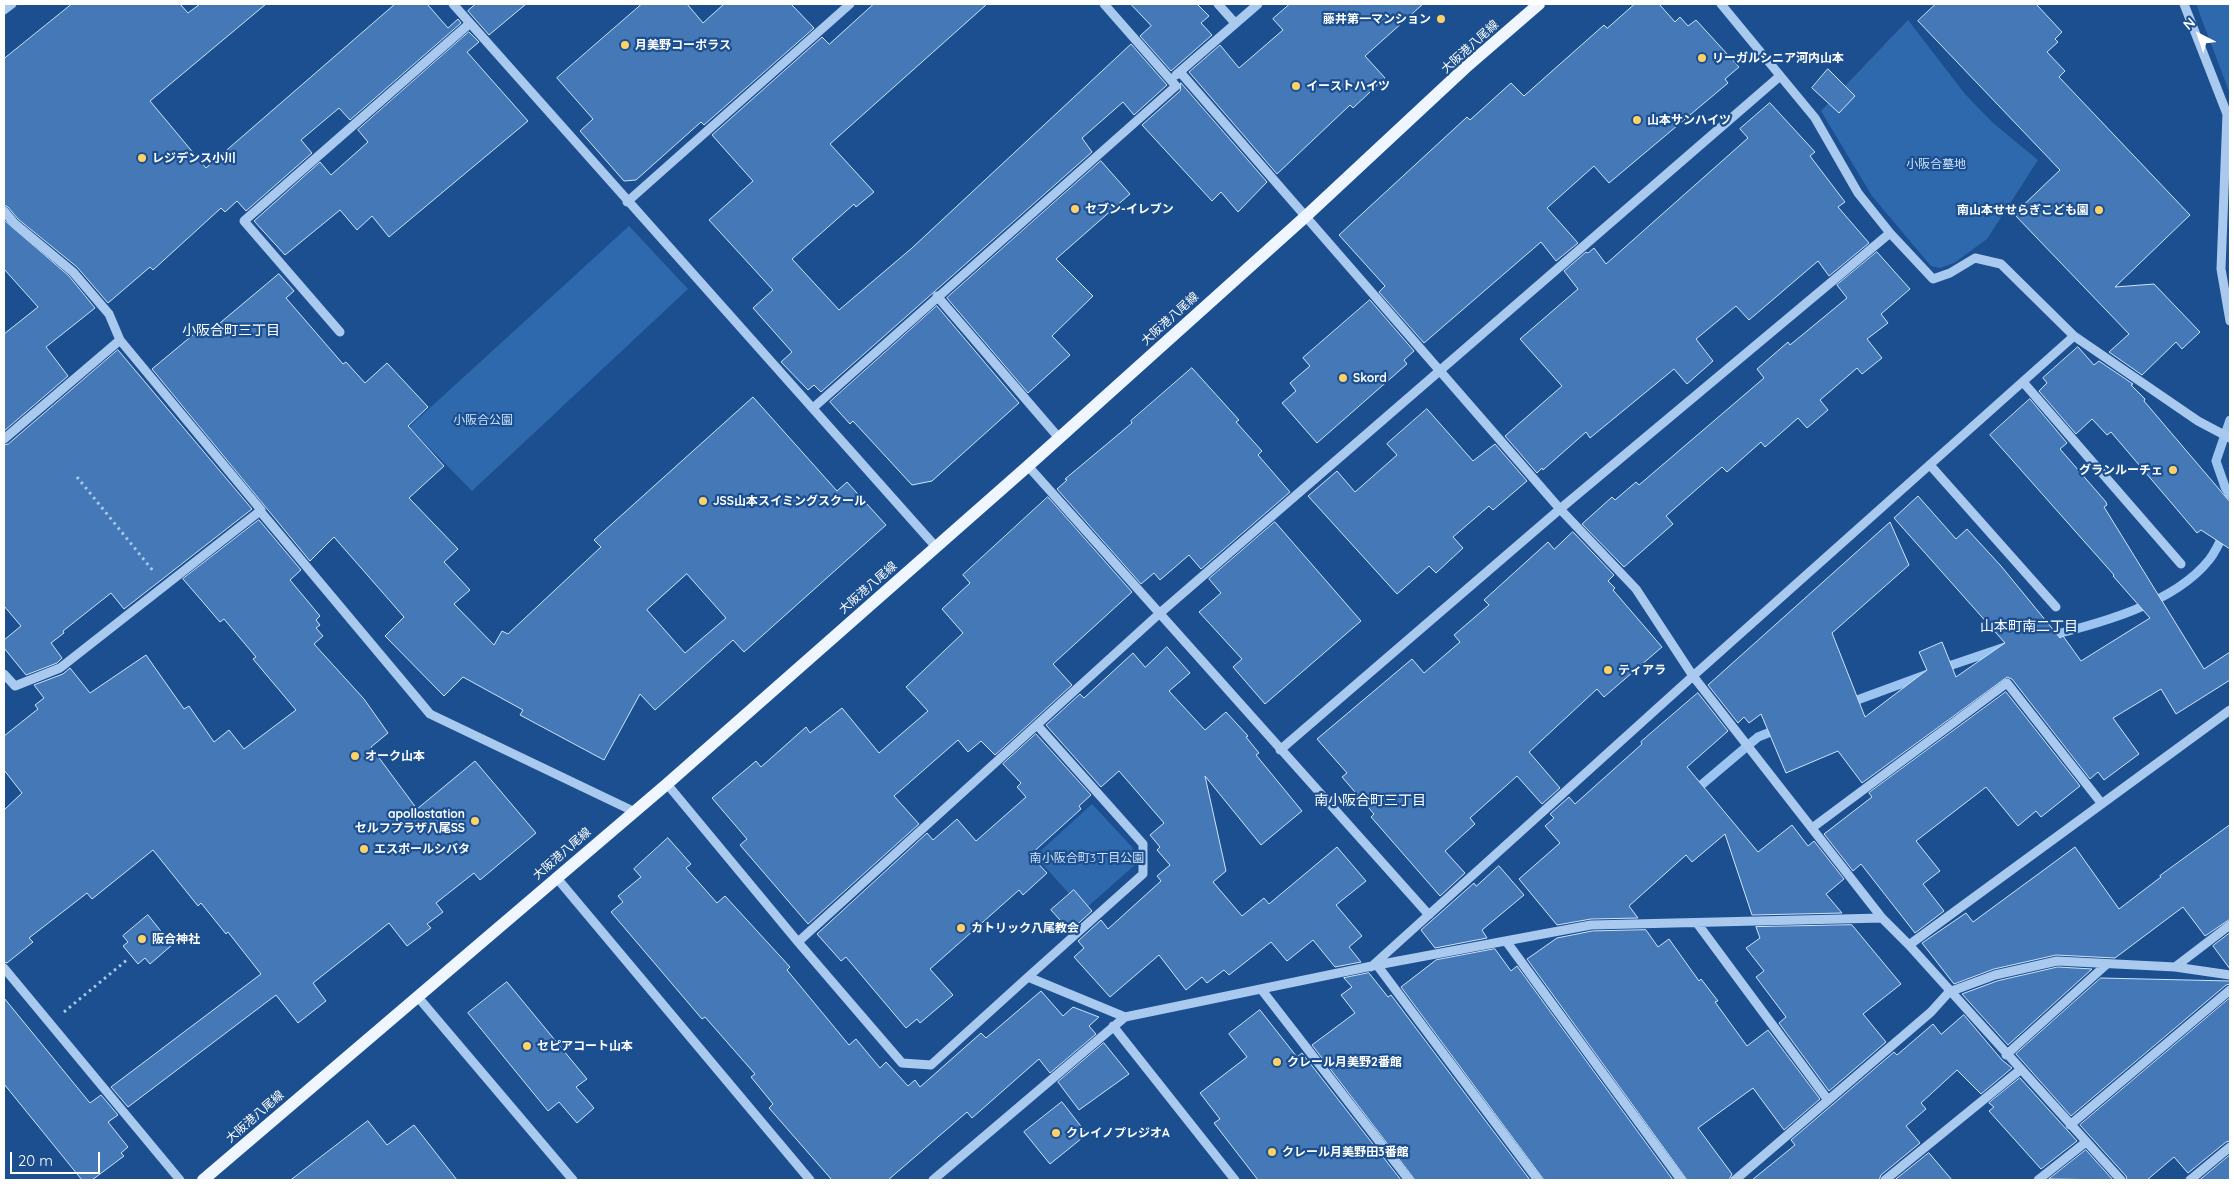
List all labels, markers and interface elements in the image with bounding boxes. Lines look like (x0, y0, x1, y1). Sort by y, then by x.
north arrow (2174, 10, 2224, 60)
place label: 藤井第一マンション (1323, 12, 1431, 26)
marker: 藤井第一マンション (1435, 13, 1447, 25)
text: N (2179, 14, 2199, 34)
street label: 大阪港八尾線 (1438, 18, 1502, 76)
place label: 月美野コーポラス (635, 38, 731, 52)
marker: 月美野コーポラス (619, 39, 631, 51)
place label: リーガルシニア河内山本 (1712, 51, 1844, 65)
marker: リーガルシニア河内山本 (1696, 52, 1708, 64)
place label: イーストハイツ (1306, 79, 1390, 93)
marker: イーストハイツ (1290, 80, 1302, 92)
place label: 山本サンハイツ (1647, 113, 1731, 127)
marker: 山本サンハイツ (1631, 114, 1643, 126)
place label: レジデンス小川 (152, 151, 236, 165)
marker: レジデンス小川 (136, 152, 148, 164)
park label: 小阪合墓地 (1906, 157, 1966, 171)
place label: セブン-イレブン (1085, 202, 1174, 216)
marker: セブン-イレブン (1069, 203, 1081, 215)
place label: 南山本せせらぎこども園 (1957, 203, 2089, 217)
marker: 南山本せせらぎこども園 (2093, 204, 2105, 216)
street label: 大阪港八尾線 (1138, 290, 1202, 348)
district label: 小阪合町三丁目 (182, 323, 280, 339)
place label: Skord (1353, 371, 1387, 385)
marker: Skord (1337, 372, 1349, 384)
park label: 小阪合公園 (453, 413, 513, 427)
place label: グランルーチェ (2079, 463, 2163, 477)
marker: グランルーチェ (2167, 464, 2179, 476)
place label: JSS山本スイミングスクール (713, 494, 866, 508)
marker: JSS山本スイミングスクール (697, 495, 709, 507)
street label: 大阪港八尾線 (836, 559, 900, 617)
district label: 山本町南二丁目 (1980, 619, 2078, 635)
place label: ティアラ (1618, 663, 1666, 677)
marker: ティアラ (1602, 664, 1614, 676)
place label: オーク山本 (365, 749, 425, 763)
marker: オーク山本 (349, 750, 361, 762)
district label: 南小阪合町三丁目 (1314, 793, 1426, 809)
place label: apollostation セルフプラザ八尾SS (355, 807, 465, 835)
marker: apollostation セルフプラザ八尾SS (469, 815, 481, 827)
street label: 大阪港八尾線 (530, 825, 594, 883)
place label: エスポールシバタ (374, 842, 470, 856)
marker: エスポールシバタ (358, 843, 370, 855)
park label: 南小阪合町3丁目公園 (1030, 851, 1144, 865)
place label: カトリック八尾教会 (971, 921, 1079, 935)
marker: カトリック八尾教会 (955, 922, 967, 934)
place label: 阪合神社 (152, 932, 200, 946)
marker: 阪合神社 (136, 933, 148, 945)
place label: セピアコート山本 (537, 1039, 633, 1053)
marker: セピアコート山本 (521, 1040, 533, 1052)
place label: クレール月美野2番館 (1287, 1055, 1402, 1069)
marker: クレール月美野2番館 (1271, 1056, 1283, 1068)
street label: 大阪港八尾線 (223, 1088, 287, 1146)
place label: クレイノプレジオA (1066, 1126, 1170, 1140)
marker: クレイノプレジオA (1050, 1127, 1062, 1139)
scale bar (12, 1142, 102, 1174)
place label: クレール月美野田3番館 (1282, 1145, 1408, 1159)
marker: クレール月美野田3番館 (1266, 1146, 1278, 1158)
text: 20 m (18, 1151, 53, 1170)

